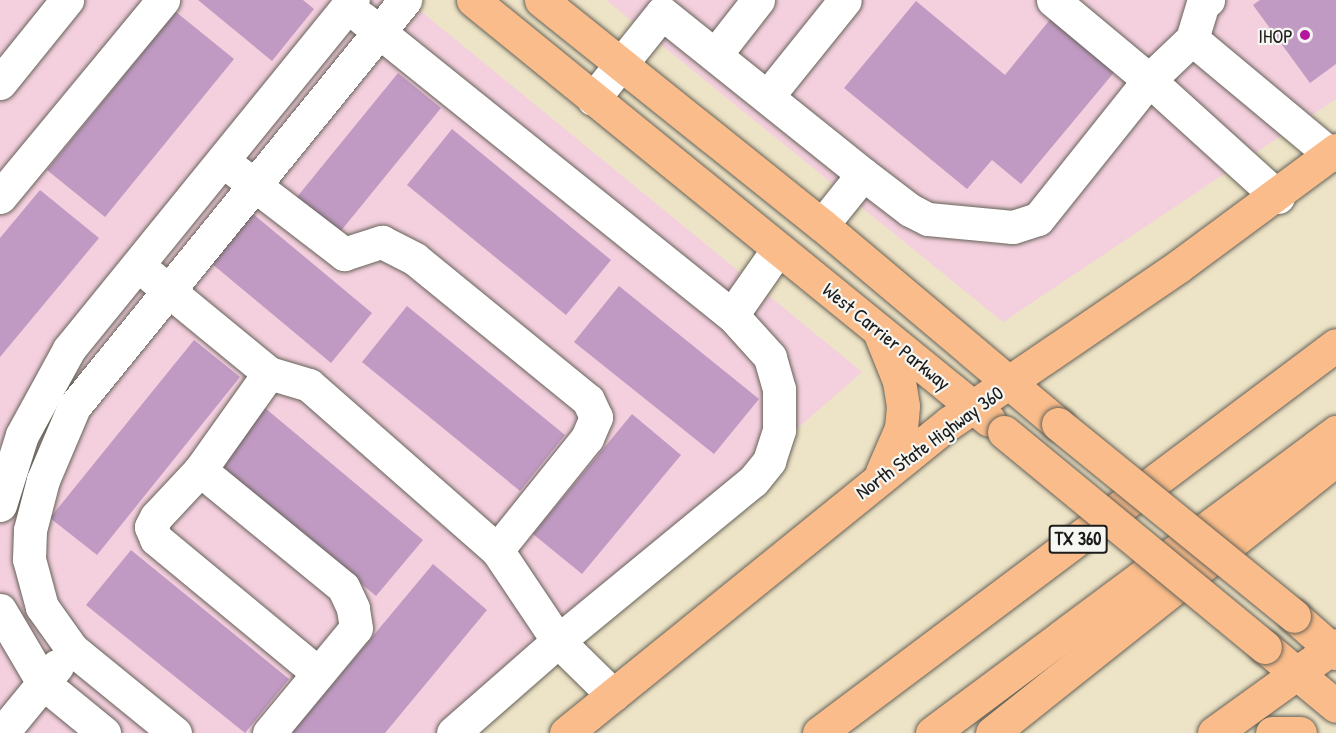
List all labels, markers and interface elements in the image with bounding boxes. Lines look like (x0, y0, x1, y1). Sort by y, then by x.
place label: IHOP (1258, 23, 1293, 47)
marker: IHOP (1298, 28, 1312, 42)
street label: West Carrier Parkway (818, 277, 956, 395)
street label: North State Highway 360 (850, 380, 1008, 504)
road number: TX 360 (1048, 524, 1108, 554)

